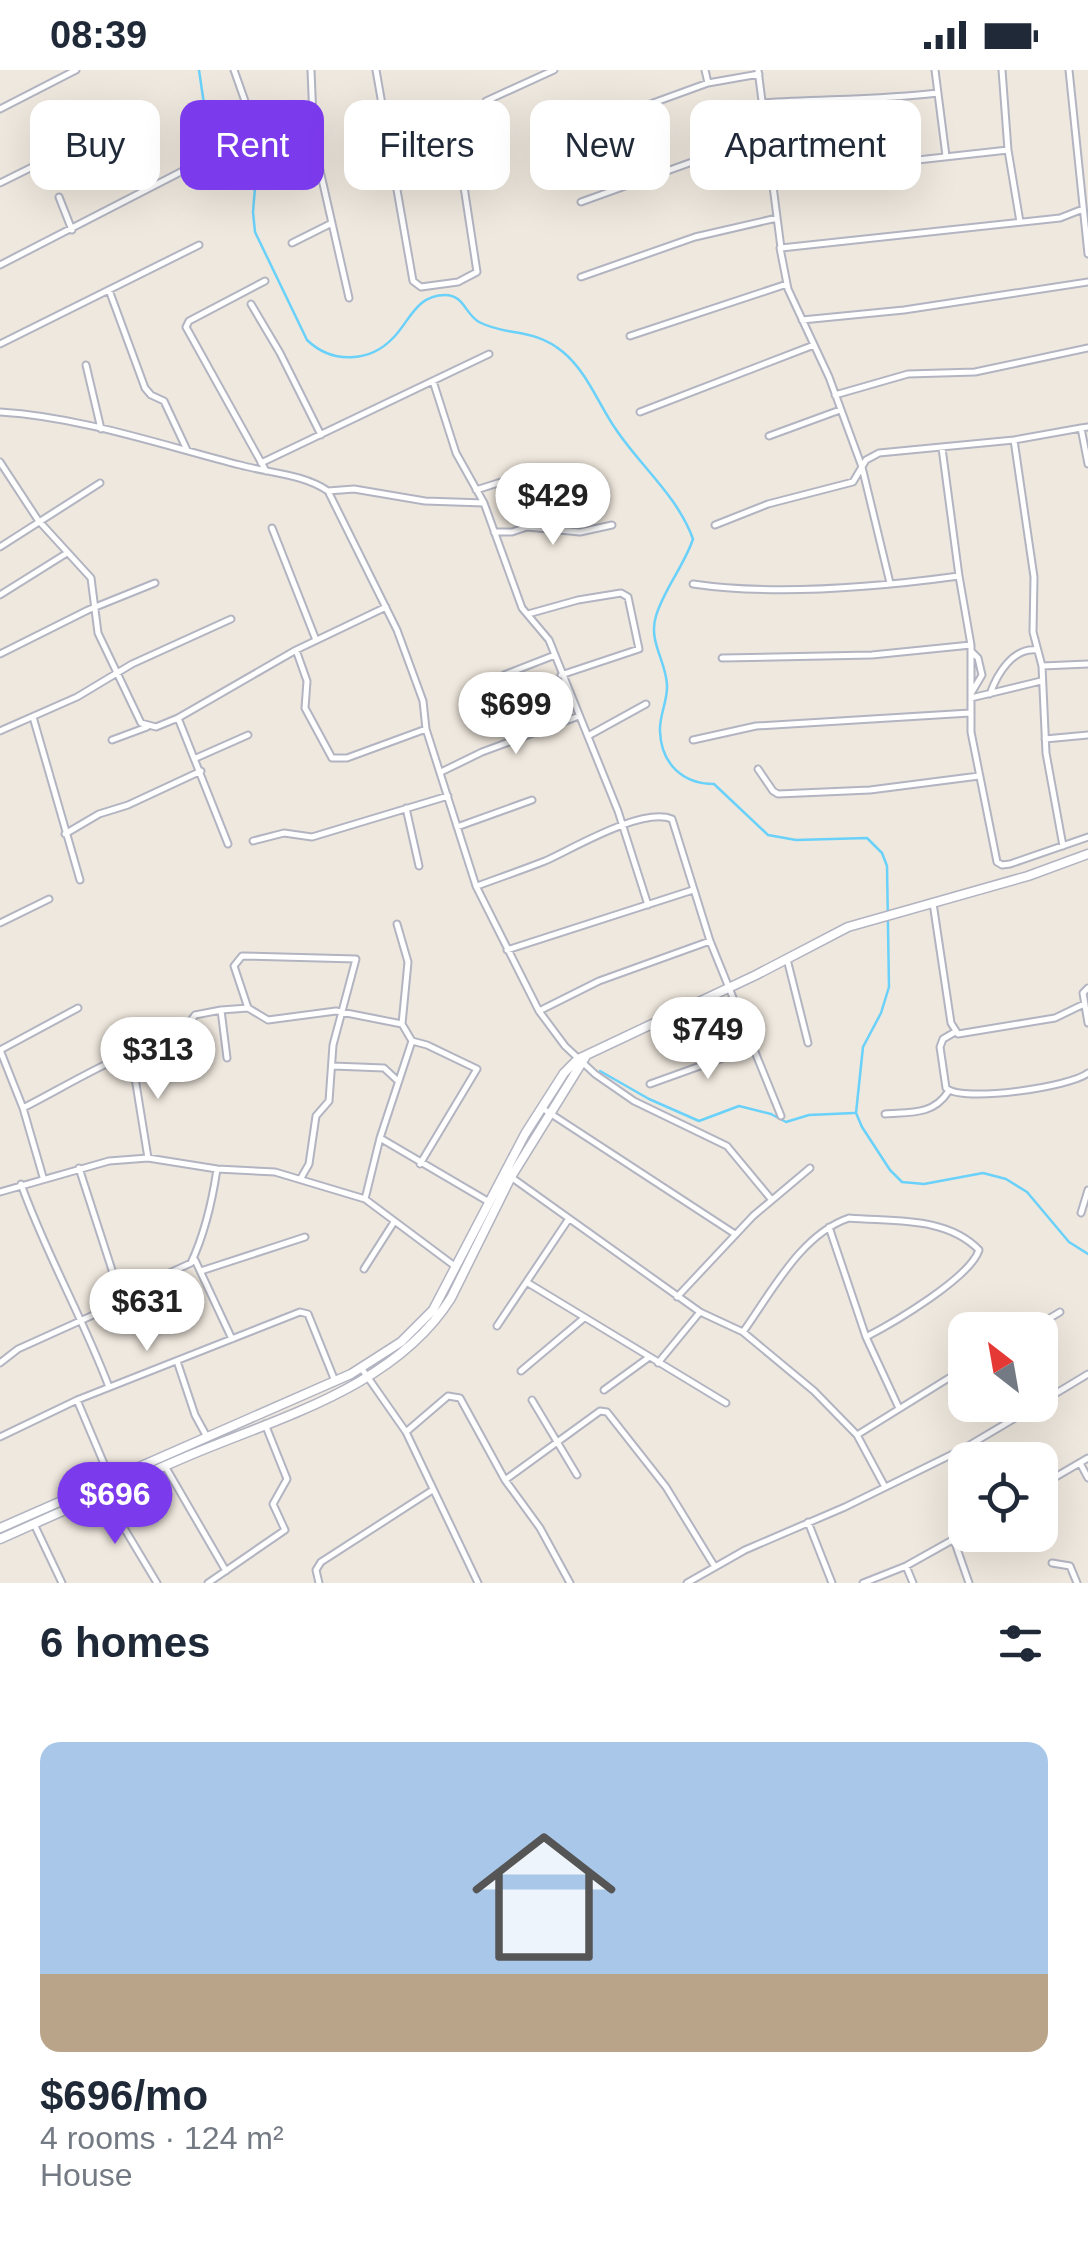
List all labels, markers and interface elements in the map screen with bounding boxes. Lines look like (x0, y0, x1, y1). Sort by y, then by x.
text: 08:39 (50, 14, 147, 56)
chip: Buy (30, 100, 160, 190)
chip: Rent (180, 100, 324, 190)
chip: Filters (344, 100, 510, 190)
chip: New (530, 100, 670, 190)
chip: Apartment (690, 100, 921, 190)
pin: $429 (494, 463, 612, 548)
text: $429 (517, 477, 589, 513)
pin: $699 (457, 672, 575, 757)
text: $699 (480, 686, 552, 722)
pin: $749 (649, 997, 767, 1082)
text: $749 (672, 1011, 744, 1047)
pin: $313 (99, 1017, 217, 1102)
text: $313 (122, 1031, 194, 1067)
pin: $631 (88, 1269, 206, 1354)
text: $631 (111, 1283, 183, 1319)
north arrow (948, 1312, 1058, 1422)
map controls (948, 1312, 1058, 1552)
button: locate (948, 1442, 1058, 1552)
pin: $696 (56, 1462, 174, 1547)
text: $696 (79, 1476, 151, 1512)
icon: filters (993, 1616, 1048, 1671)
text: 6 homes (40, 1619, 210, 1666)
icon: home (454, 1807, 634, 1987)
text: $696/mo (40, 2072, 208, 2119)
text: 4 rooms · 124 m² (40, 2120, 284, 2156)
text: House (40, 2157, 133, 2193)

